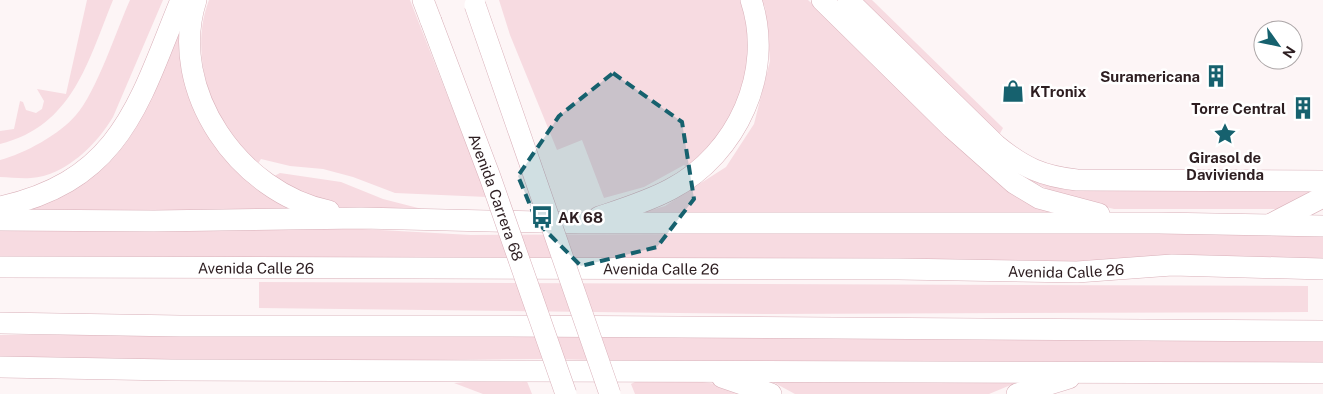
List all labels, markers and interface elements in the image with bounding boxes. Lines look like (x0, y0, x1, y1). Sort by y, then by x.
north arrow (1253, 20, 1303, 70)
text: N (1279, 43, 1299, 61)
building icon: Suramericana (1203, 63, 1229, 89)
place label: Suramericana (1100, 68, 1200, 85)
shop icon: KTronix (1000, 78, 1026, 104)
place label: KTronix (1030, 83, 1087, 100)
building icon: Torre Central (1290, 95, 1316, 121)
place label: Torre Central (1191, 100, 1286, 117)
place icon: Girasol de Davivienda (1212, 121, 1238, 147)
street label: Avenida Carrera 68 (466, 131, 527, 263)
place label: Girasol de Davivienda (1186, 149, 1264, 183)
bus stop icon: AK 68 (529, 204, 555, 230)
place label: AK 68 (558, 209, 603, 226)
street label: Avenida Calle 26 (198, 259, 314, 276)
street label: Avenida Calle 26 (603, 260, 719, 277)
street label: Avenida Calle 26 (1008, 260, 1125, 280)

